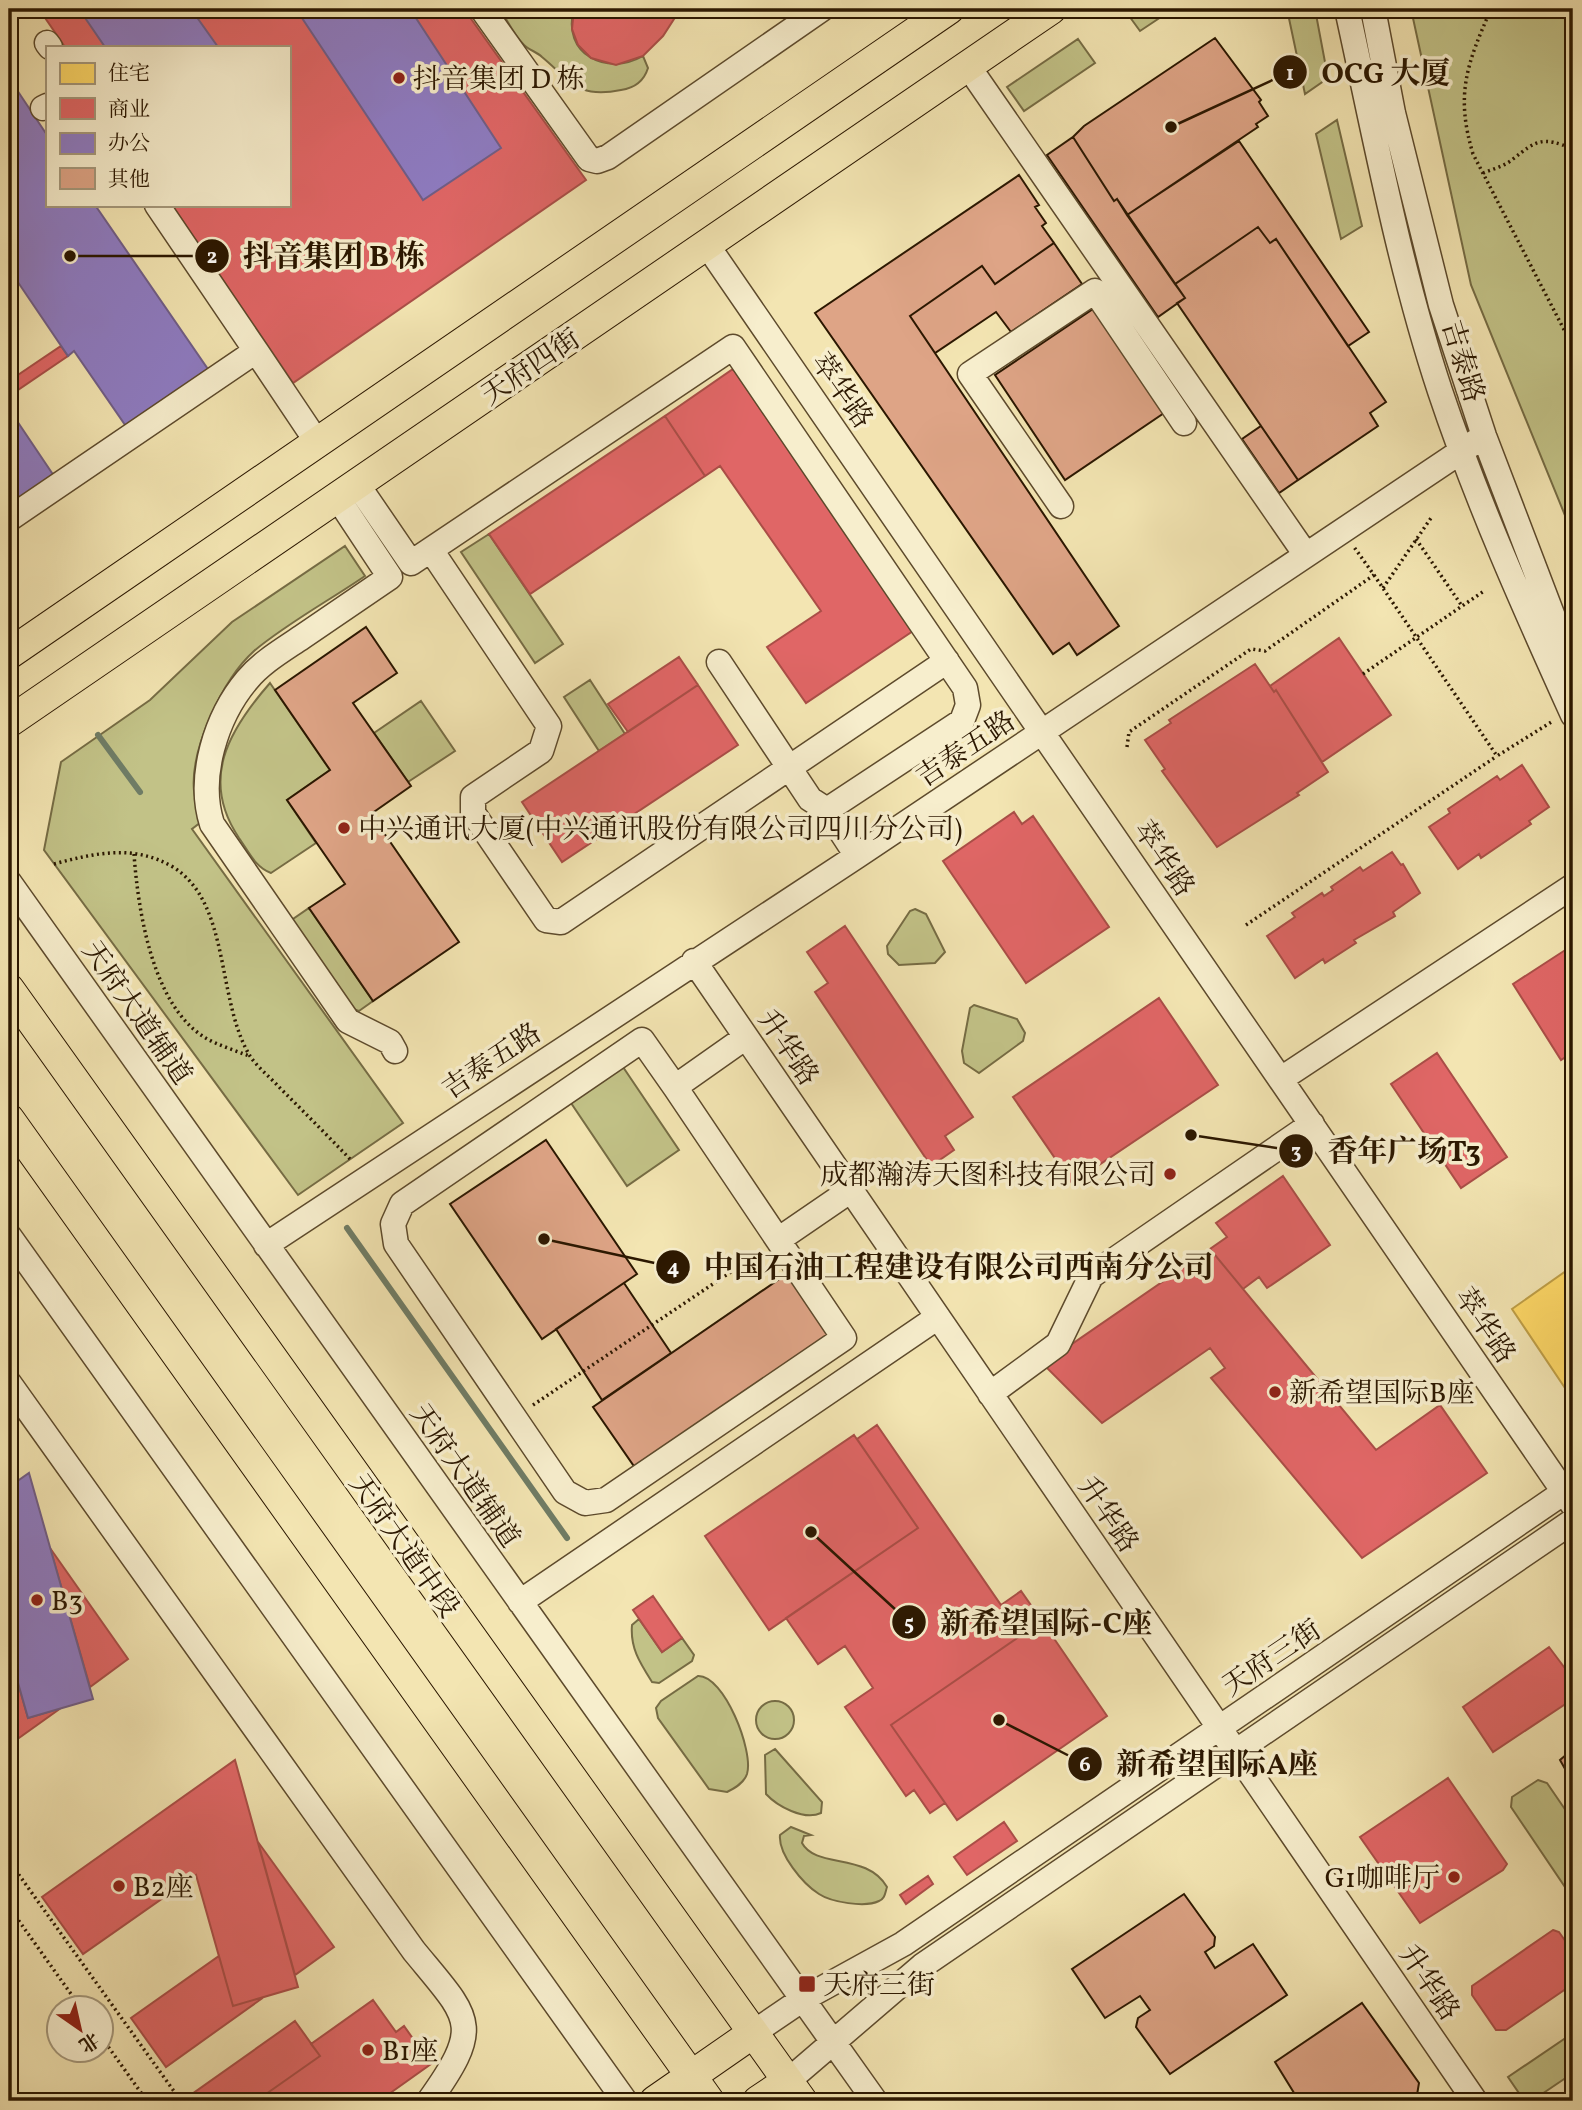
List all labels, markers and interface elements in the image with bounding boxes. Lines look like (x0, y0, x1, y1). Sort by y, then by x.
legend (46, 46, 290, 206)
callout: OCG 大厦 (1273, 47, 1464, 98)
text: OCG 大厦 (1322, 54, 1450, 96)
text: 住宅 (108, 60, 150, 89)
text: 1 (1286, 60, 1294, 89)
place label: 抖音集团 D 栋 (413, 61, 585, 100)
marker: 抖音集团 D 栋 (391, 70, 407, 86)
text: 商业 (108, 96, 150, 125)
text: 办公 (108, 130, 150, 159)
text: 其他 (108, 166, 150, 195)
callout: 抖音集团 B 栋 (194, 230, 439, 281)
text: 抖音集团 B 栋 (243, 237, 425, 279)
text: 2 (207, 243, 217, 272)
street label: 吉泰路 (1431, 316, 1493, 408)
street label: 天府四街 (474, 321, 589, 416)
street label: 萃华路 (801, 346, 881, 437)
street label: 吉泰五路 (909, 703, 1024, 798)
place label: 中兴通讯大厦(中兴通讯股份有限公司四川分公司) (358, 811, 962, 850)
street label: 萃华路 (1123, 814, 1203, 905)
marker: 中兴通讯大厦(中兴通讯股份有限公司四川分公司) (336, 820, 352, 836)
street label: 天府大道辅道 (72, 933, 200, 1093)
street label: 升华路 (747, 1003, 827, 1094)
street label: 吉泰五路 (435, 1015, 550, 1110)
callout: 香年广场T3 (1279, 1125, 1495, 1176)
text: 香年广场T3 (1327, 1132, 1481, 1174)
text: 3 (1291, 1138, 1301, 1167)
place label: 成都瀚涛天图科技有限公司 (820, 1157, 1156, 1196)
marker: 成都瀚涛天图科技有限公司 (1162, 1166, 1178, 1182)
callout: 中国石油工程建设有限公司西南分公司 (655, 1241, 1228, 1292)
text: 中国石油工程建设有限公司西南分公司 (704, 1248, 1214, 1290)
text: 4 (667, 1254, 680, 1283)
street label: 萃华路 (1444, 1281, 1524, 1372)
place label: 新希望国际B座 (1289, 1375, 1474, 1414)
marker: 新希望国际B座 (1267, 1384, 1283, 1400)
street label: 天府大道辅道 (400, 1396, 528, 1556)
street label: 天府大道中段 (339, 1466, 467, 1626)
street label: 升华路 (1067, 1470, 1147, 1561)
place label: B3 (51, 1583, 83, 1622)
marker: B3 (29, 1592, 45, 1608)
callout: 新希望国际-C座 (891, 1597, 1166, 1648)
text: 新希望国际-C座 (940, 1604, 1152, 1646)
text: 5 (904, 1610, 914, 1639)
street label: 天府三街 (1215, 1612, 1330, 1707)
callout: 新希望国际A座 (1067, 1738, 1331, 1789)
text: 新希望国际A座 (1116, 1745, 1318, 1787)
text: 6 (1079, 1751, 1091, 1780)
place label: G1咖啡厅 (1325, 1860, 1440, 1899)
place label: B2座 (133, 1869, 193, 1908)
marker: G1咖啡厅 (1446, 1869, 1462, 1885)
marker: B2座 (111, 1878, 127, 1894)
street label: 升华路 (1388, 1938, 1468, 2029)
place label: 天府三街 (823, 1967, 935, 2006)
marker: 天府三街 (797, 1974, 817, 1994)
north arrow (46, 1994, 116, 2064)
text: 北 (73, 2025, 104, 2058)
place label: B1座 (382, 2033, 438, 2072)
marker: B1座 (360, 2042, 376, 2058)

